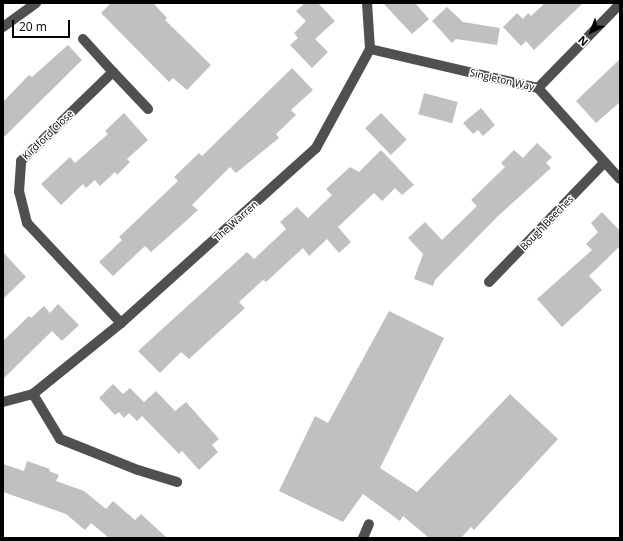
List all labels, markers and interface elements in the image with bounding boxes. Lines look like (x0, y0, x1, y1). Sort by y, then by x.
scale bar (14, 12, 72, 38)
north arrow (571, 12, 611, 52)
text: 20 m (19, 18, 47, 35)
text: N (574, 33, 591, 50)
street label: Singleton Way (469, 67, 535, 93)
street label: Kirdford Close (20, 108, 76, 162)
street label: Bough Beeches (518, 193, 576, 253)
street label: The Warren (212, 198, 260, 244)

